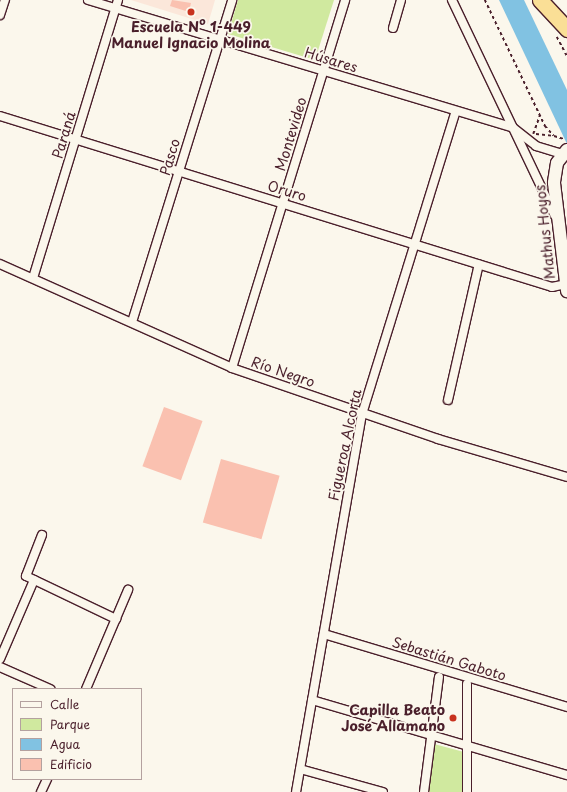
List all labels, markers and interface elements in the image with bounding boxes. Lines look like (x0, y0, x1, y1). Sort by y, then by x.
marker: Escuela Nº 1-449 Manuel Ignacio Molina (186, 7, 196, 17)
place label: Escuela Nº 1-449 Manuel Ignacio Molina (111, 19, 271, 52)
street label: Húsares (303, 44, 359, 76)
street label: Montevideo (272, 95, 310, 173)
street label: Paraná (49, 109, 79, 161)
street label: Pasco (156, 137, 184, 177)
street label: Oruro (266, 177, 308, 205)
street label: Mathus Hoyos (532, 184, 558, 280)
street label: Río Negro (248, 353, 318, 391)
street label: Figueroa Alcorta (325, 387, 365, 503)
street label: Sebastián Gaboto (390, 634, 508, 684)
legend (12, 688, 142, 780)
text: Calle (50, 695, 79, 713)
place label: Capilla Beato José Allamano (342, 702, 445, 734)
marker: Capilla Beato José Allamano (448, 713, 458, 723)
text: Parque (50, 715, 90, 733)
text: Agua (50, 735, 80, 753)
text: Edificio (50, 755, 92, 773)

